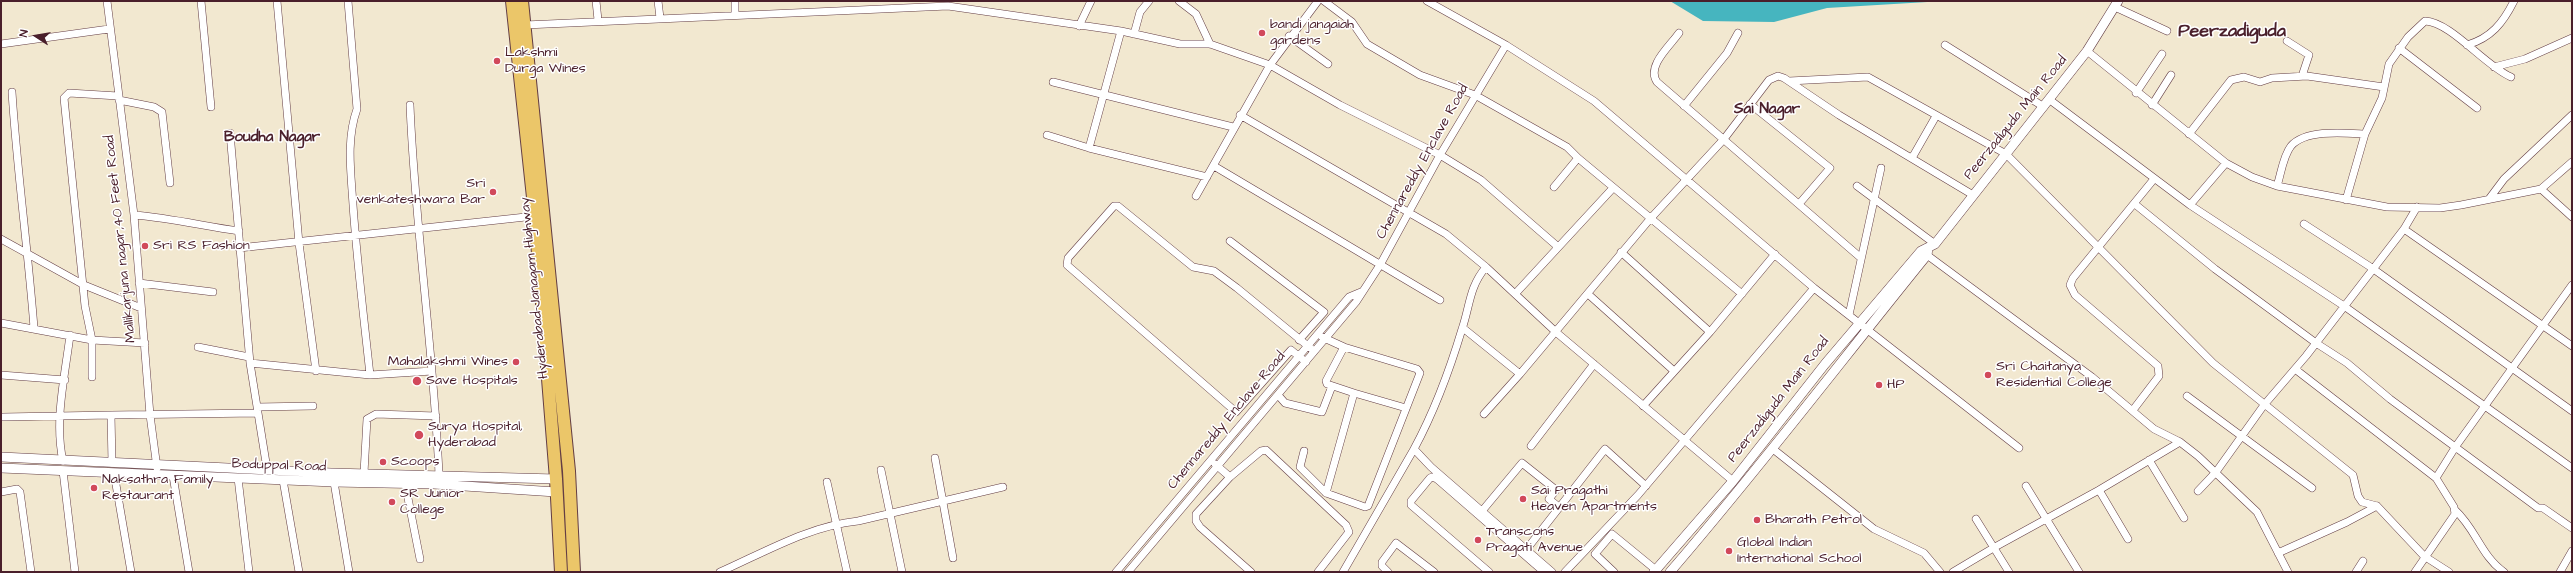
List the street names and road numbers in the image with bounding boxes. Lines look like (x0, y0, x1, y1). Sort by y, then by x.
street label: Peerzadiguda Main Road (1961, 52, 2071, 184)
street label: Chennareddy Enclave Road (1373, 82, 1473, 242)
street label: Mallikarjuna nagar,40 Feet Road (102, 134, 140, 344)
street label: Hyderabad-Janagam Highway (517, 196, 553, 380)
street label: Peerzadiguda Main Road (1725, 334, 1833, 466)
street label: Chennareddy Enclave Road (1164, 349, 1290, 493)
street label: Boduppal Road (231, 456, 327, 476)

